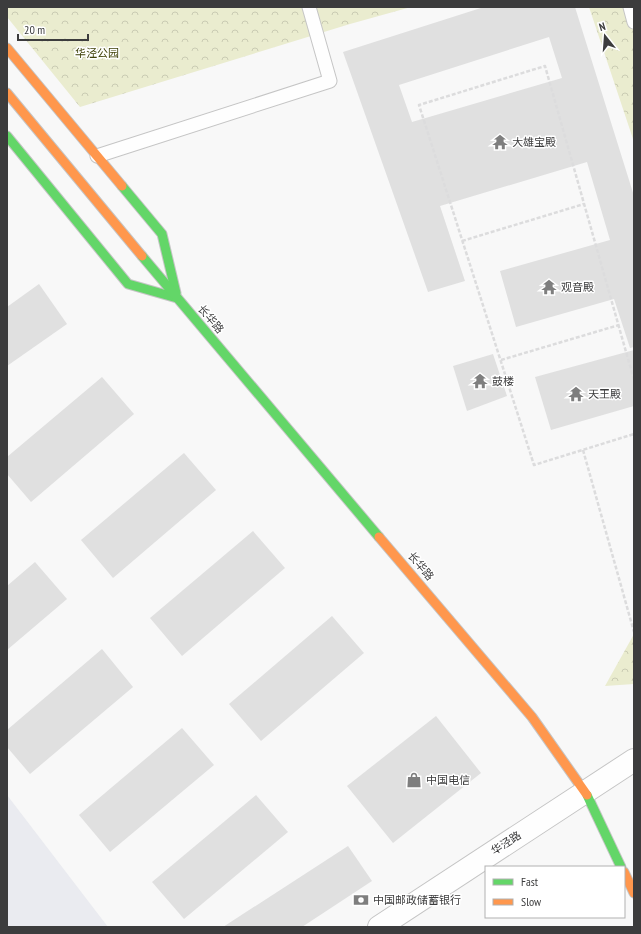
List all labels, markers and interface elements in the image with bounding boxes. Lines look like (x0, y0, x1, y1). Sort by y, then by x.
scale bar (18, 16, 88, 42)
north arrow (585, 16, 625, 56)
text: N (597, 19, 607, 34)
text: 20 m (24, 22, 45, 37)
park label: 华泾公园 (75, 46, 119, 60)
temple icon: 大雄宝殿 (491, 133, 509, 151)
place label: 大雄宝殿 (512, 135, 556, 149)
temple icon: 观音殿 (540, 278, 558, 296)
place label: 观音殿 (561, 280, 594, 294)
street label: 长华路 (195, 302, 227, 336)
temple icon: 鼓楼 (471, 372, 489, 390)
place label: 鼓楼 (492, 374, 514, 388)
temple icon: 天王殿 (567, 385, 585, 403)
place label: 天王殿 (588, 387, 621, 401)
street label: 长华路 (405, 549, 437, 583)
shop icon: 中国电信 (405, 771, 423, 789)
place label: 中国电信 (426, 773, 470, 787)
street label: 华泾路 (488, 828, 524, 858)
legend (485, 866, 625, 918)
text: Fast (521, 874, 539, 889)
bank icon: 中国邮政储蓄银行 (352, 891, 370, 909)
place label: 中国邮政储蓄银行 (373, 893, 461, 907)
text: Slow (521, 894, 542, 909)

